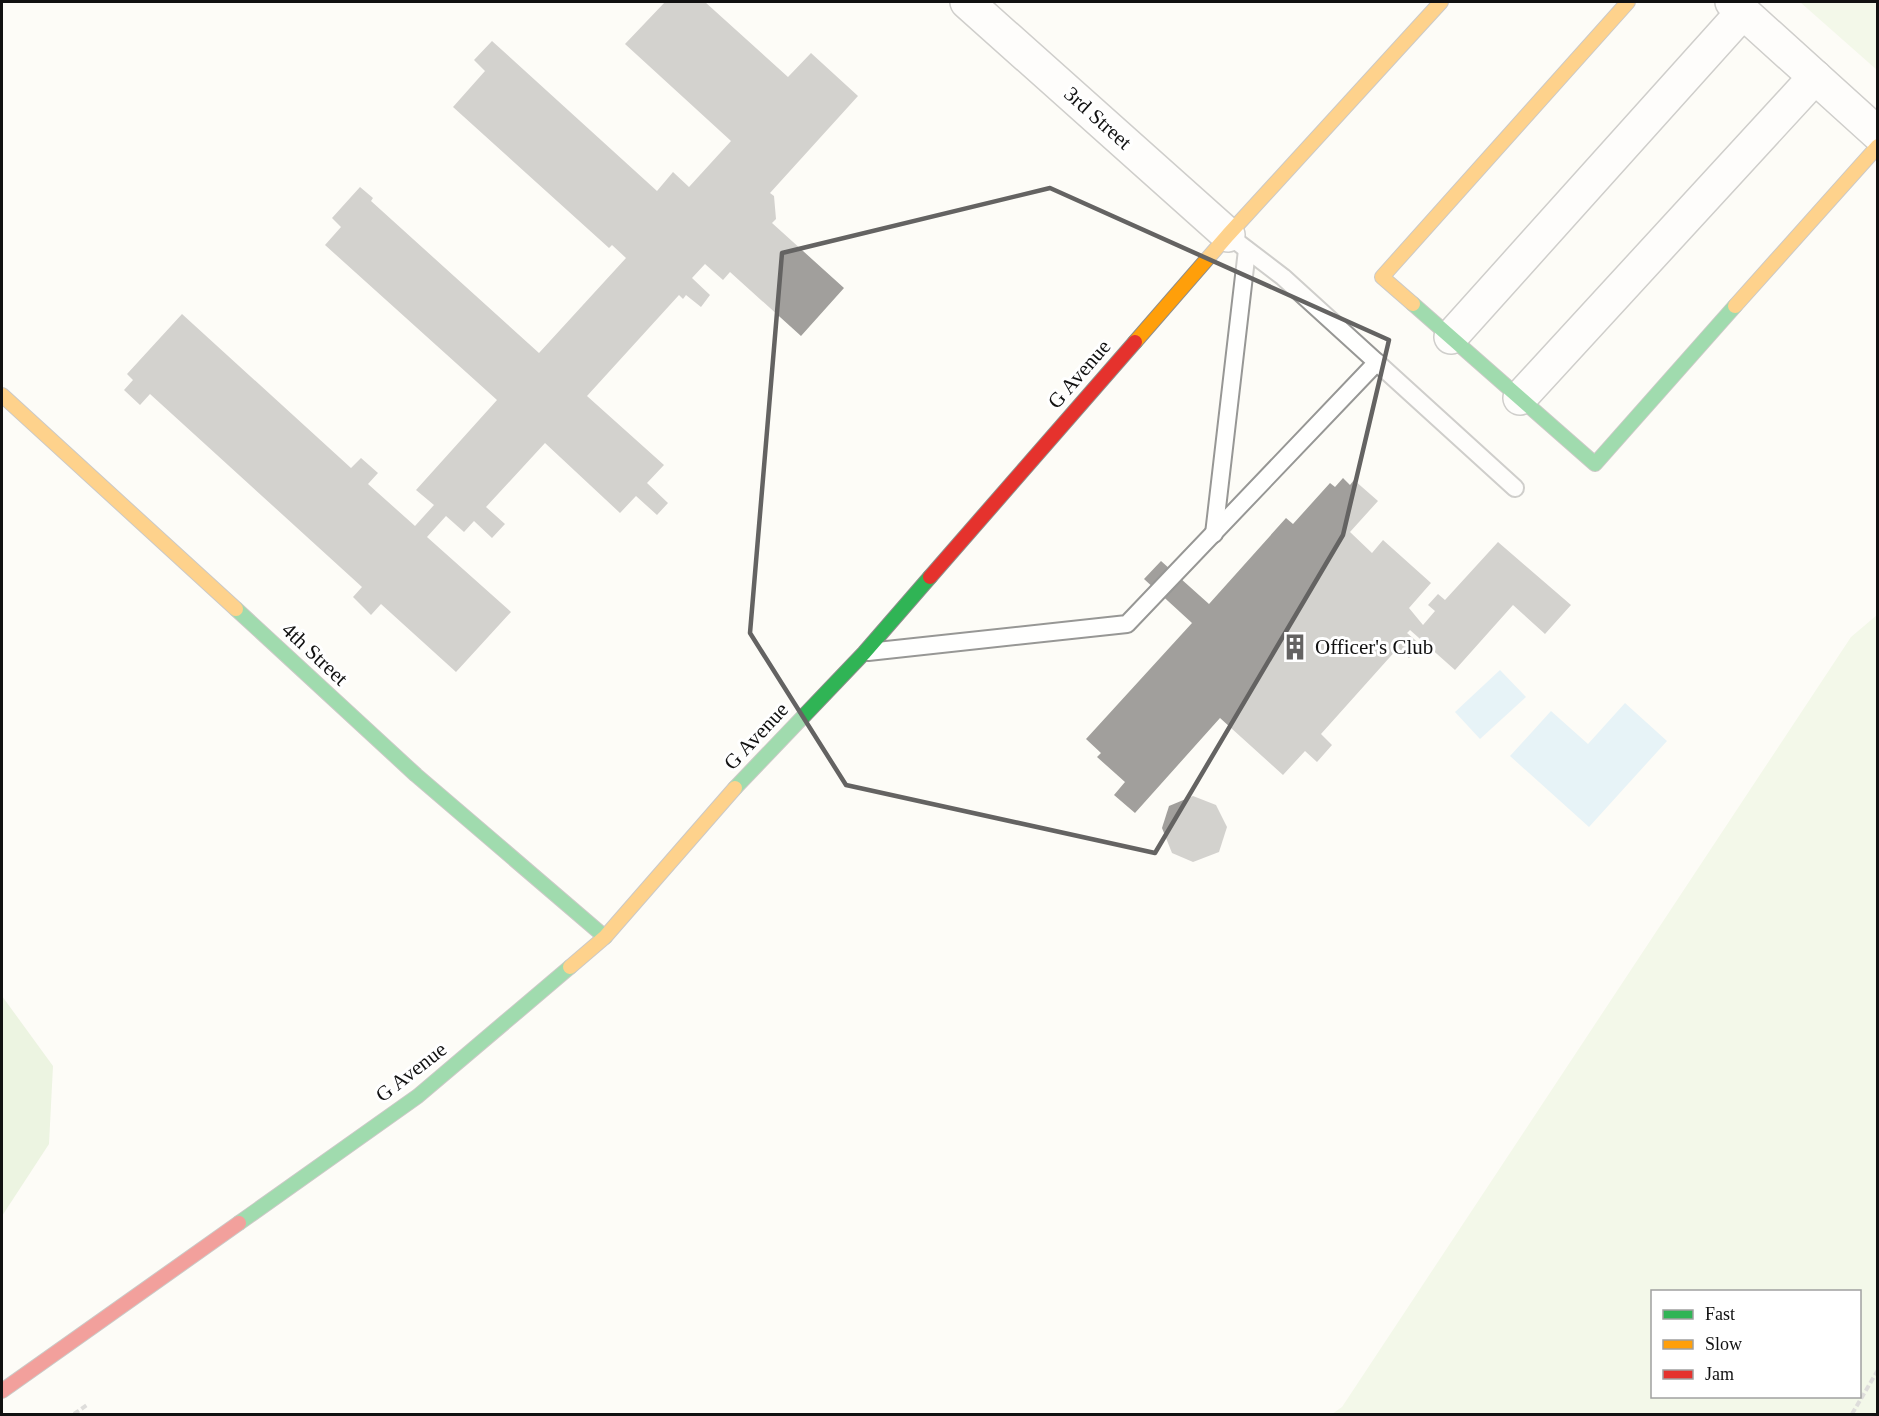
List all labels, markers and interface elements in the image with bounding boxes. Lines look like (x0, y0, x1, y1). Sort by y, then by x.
street label: 3rd Street (1059, 82, 1137, 155)
street label: G Avenue (1043, 335, 1115, 413)
street label: 4th Street (277, 618, 353, 691)
building icon: Officer's Club (1280, 632, 1310, 662)
place label: Officer's Club (1315, 635, 1433, 659)
street label: G Avenue (719, 697, 793, 775)
street label: G Avenue (371, 1037, 451, 1107)
legend (1651, 1290, 1861, 1398)
text: Fast (1705, 1304, 1735, 1324)
text: Slow (1705, 1334, 1742, 1354)
text: Jam (1705, 1364, 1734, 1384)

